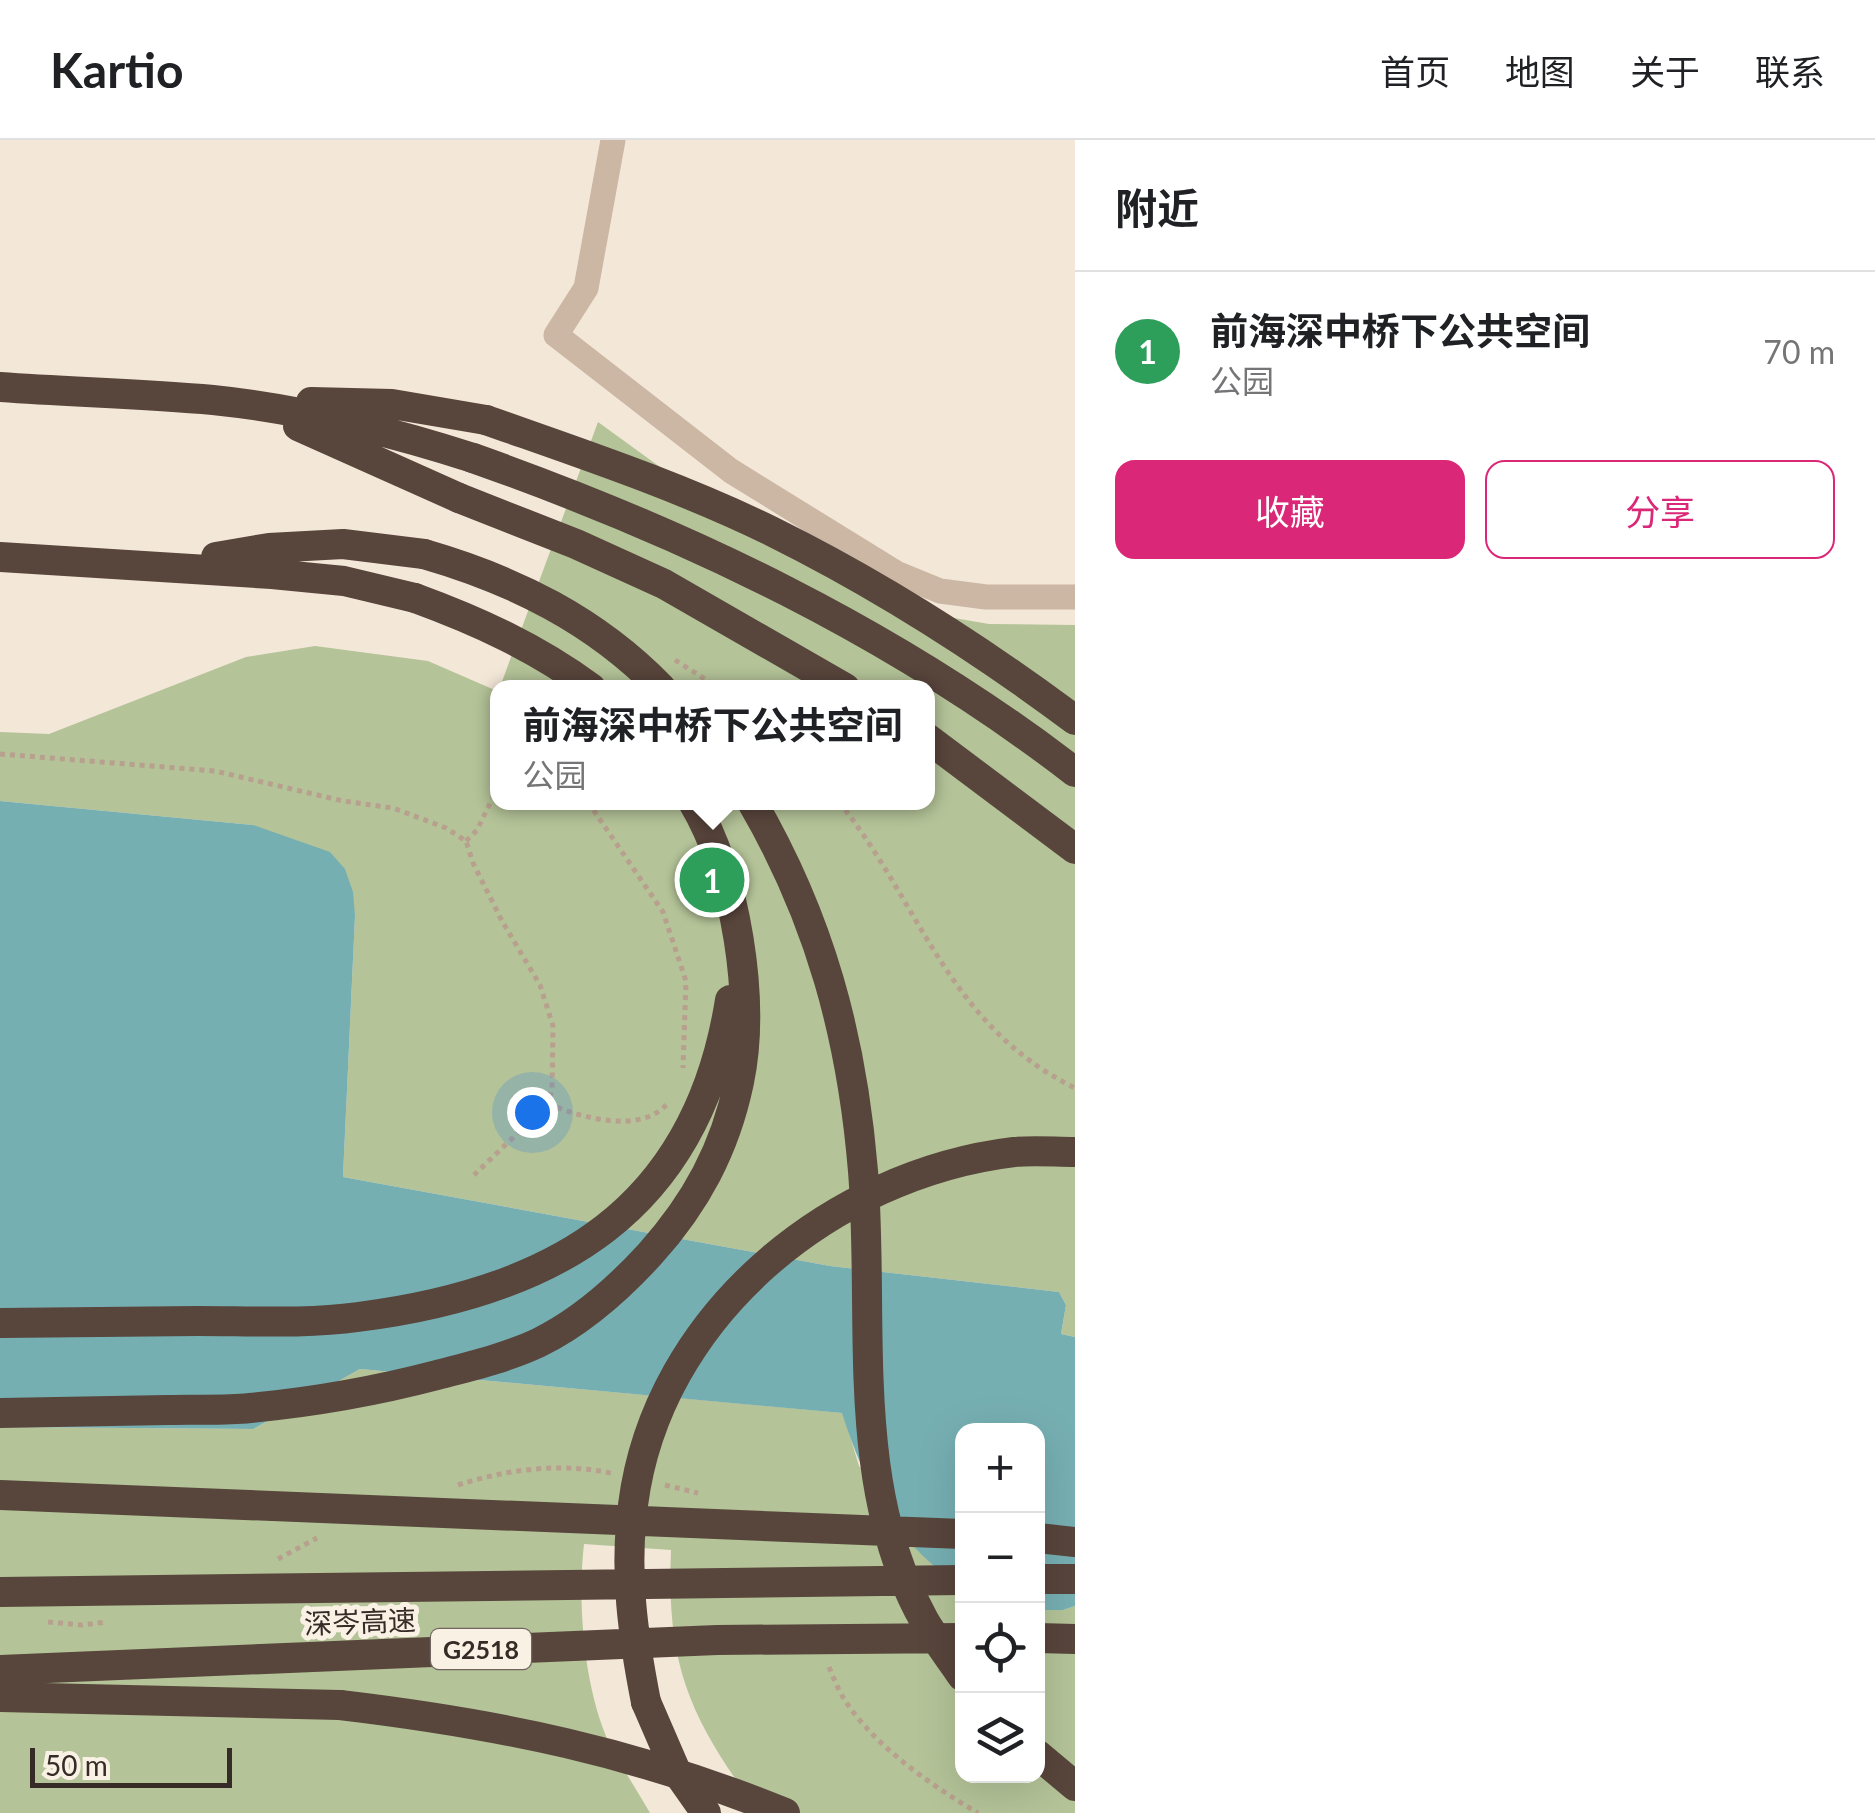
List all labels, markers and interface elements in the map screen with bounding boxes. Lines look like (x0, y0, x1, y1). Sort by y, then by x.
text: Kartio (50, 41, 184, 98)
text: 首页 (1380, 50, 1450, 92)
text: 地图 (1505, 50, 1575, 92)
text: 关于 (1630, 50, 1700, 92)
text: 联系 (1755, 50, 1825, 92)
text: 附近 (1115, 183, 1199, 233)
text: 前海深中桥下公共空间 (1210, 307, 1590, 353)
text: 1 (1138, 332, 1157, 371)
text: 70 m (1763, 332, 1835, 371)
text: 公园 (1210, 361, 1274, 400)
button: 收藏 (1115, 460, 1465, 559)
button: 分享 (1485, 460, 1835, 559)
popup (490, 680, 935, 810)
text: 前海深中桥下公共空间 (522, 701, 903, 747)
text: 公园 (522, 755, 587, 794)
pin: 1 (680, 842, 744, 918)
your location (507, 1087, 558, 1138)
map controls (955, 1423, 1045, 1783)
button: + (955, 1423, 1045, 1513)
button: − (955, 1513, 1045, 1603)
street label: 深岑高速 (303, 1602, 417, 1640)
button: locate (955, 1603, 1045, 1693)
road number: G2518 (431, 1629, 531, 1669)
button: layers (955, 1693, 1045, 1783)
scale bar (30, 1743, 232, 1788)
text: 50 m (45, 1748, 108, 1782)

